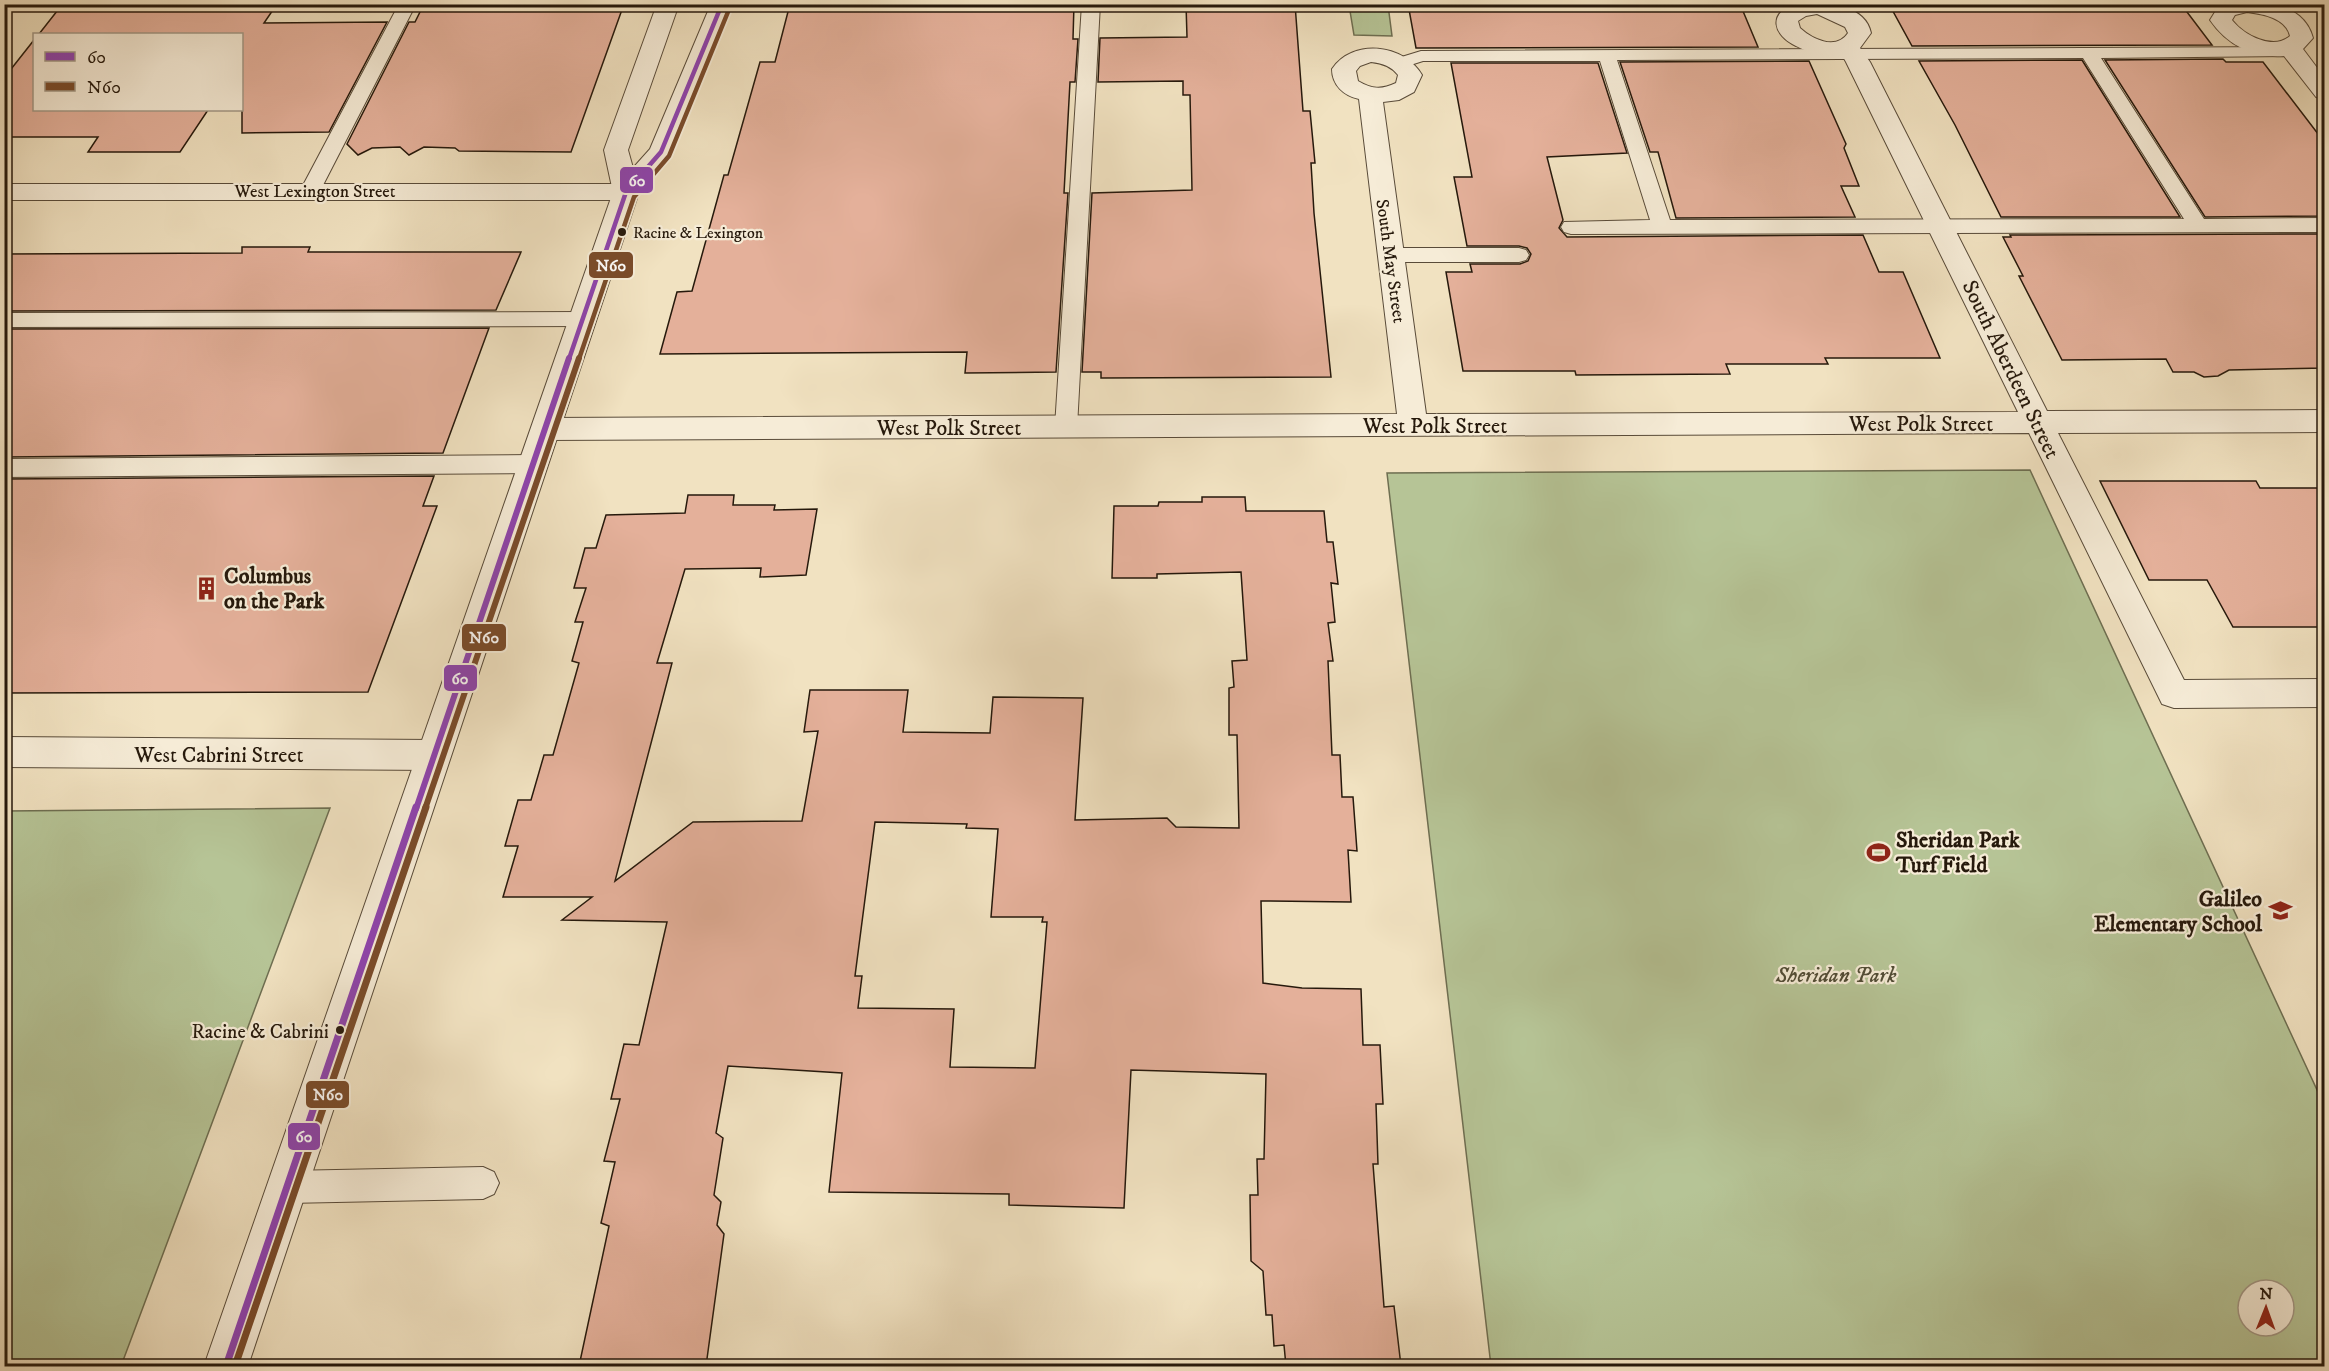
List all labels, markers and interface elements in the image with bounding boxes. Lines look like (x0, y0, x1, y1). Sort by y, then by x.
legend (33, 33, 243, 111)
text: 60 (87, 47, 106, 69)
text: N60 (87, 77, 121, 99)
line badge: 60 (619, 166, 654, 194)
text: 60 (629, 171, 646, 191)
street label: West Lexington Street (233, 181, 396, 203)
street label: South May Street (1370, 198, 1410, 325)
place label: Racine & Lexington (633, 223, 764, 243)
marker: Racine & Lexington (616, 226, 628, 238)
line badge: N60 (588, 251, 634, 279)
text: N60 (596, 256, 626, 276)
street label: South Aberdeen Street (1956, 276, 2066, 463)
street label: West Polk Street (1848, 411, 1993, 438)
street label: West Polk Street (1362, 413, 1507, 440)
street label: West Polk Street (876, 415, 1021, 442)
place label: Columbus on the Park (224, 563, 325, 615)
building icon: Columbus on the Park (193, 575, 219, 601)
line badge: N60 (461, 623, 507, 652)
text: N60 (469, 628, 499, 648)
line badge: 60 (443, 664, 478, 692)
text: 60 (452, 669, 469, 689)
street label: West Cabrini Street (133, 742, 304, 769)
place label: Sheridan Park Turf Field (1895, 827, 2021, 879)
sports icon: Sheridan Park Turf Field (1865, 839, 1891, 865)
place label: Galileo Elementary School (2094, 886, 2262, 938)
school or university icon: Galileo Elementary School (2267, 898, 2293, 924)
park label: Sheridan Park (1775, 962, 1897, 989)
place label: Racine & Cabrini (192, 1020, 329, 1045)
marker: Racine & Cabrini (334, 1024, 346, 1036)
line badge: N60 (305, 1080, 350, 1109)
text: N60 (313, 1085, 343, 1105)
line badge: 60 (287, 1122, 321, 1151)
text: 60 (296, 1127, 313, 1147)
north arrow (2236, 1278, 2296, 1338)
text: N (2260, 1284, 2273, 1304)

